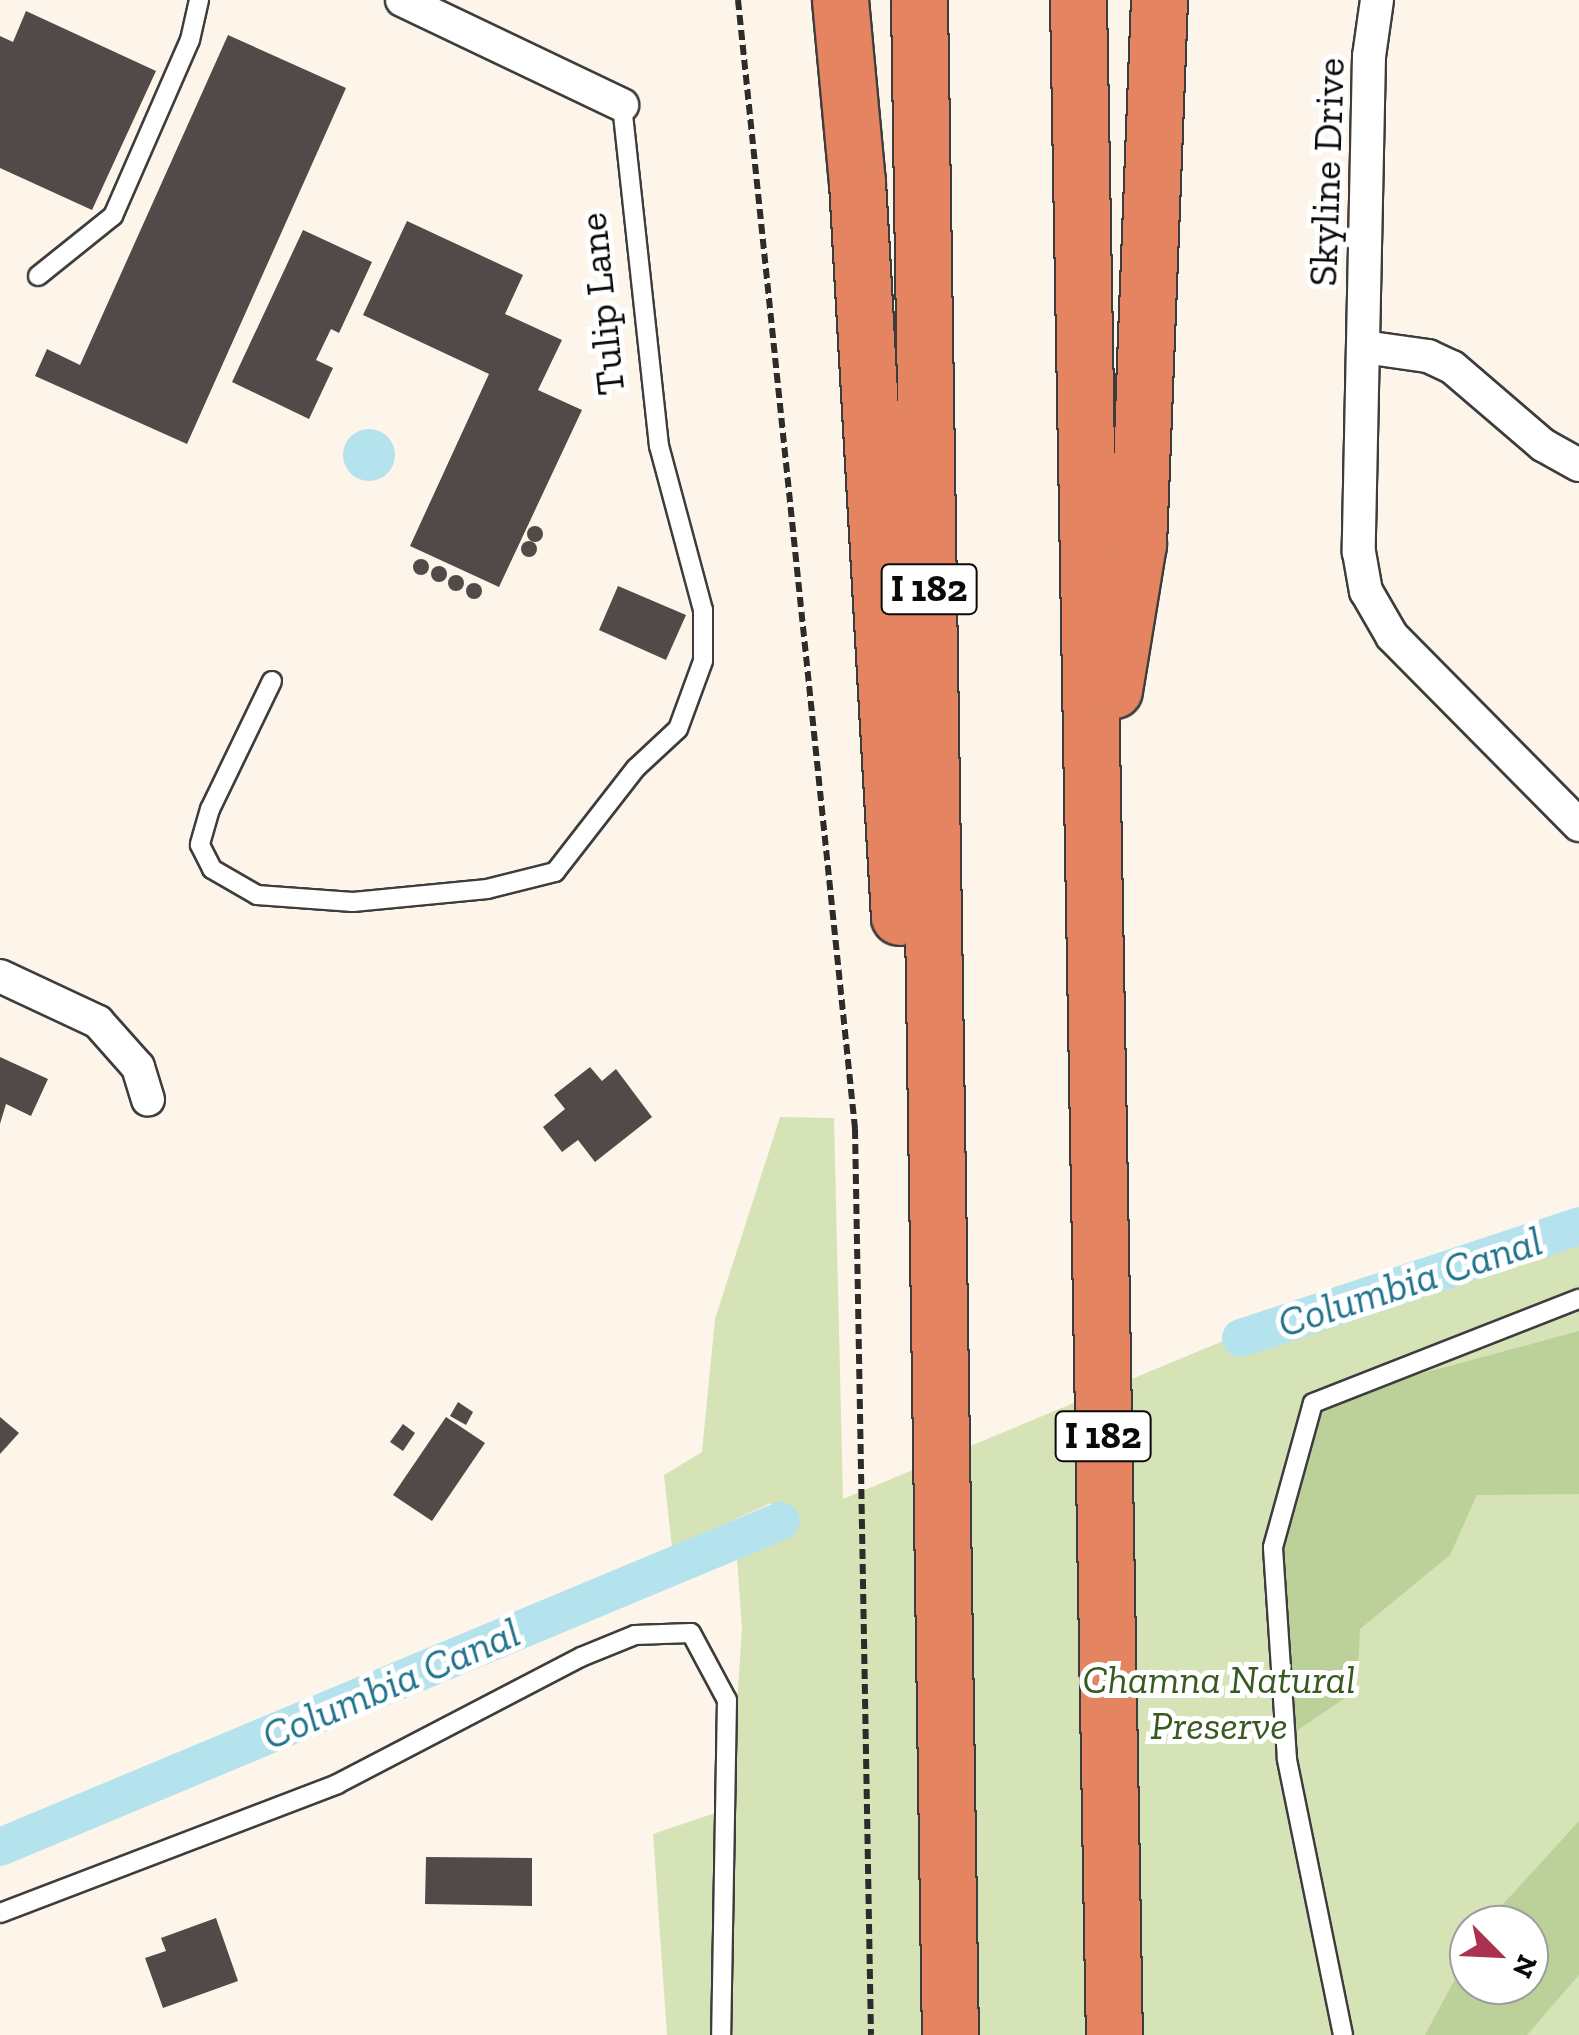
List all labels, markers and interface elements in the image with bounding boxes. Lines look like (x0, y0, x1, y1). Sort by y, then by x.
street label: Skyline Drive (1298, 57, 1354, 287)
street label: Tulip Lane (568, 210, 634, 398)
road number: I 182 (879, 556, 979, 622)
water label: Columbia Canal (1272, 1216, 1548, 1348)
road number: I 182 (1053, 1403, 1153, 1469)
water label: Columbia Canal (255, 1607, 527, 1761)
park label: Chamna Natural Preserve (1083, 1655, 1355, 1749)
north arrow (1449, 1905, 1549, 2005)
text: N (1506, 1950, 1544, 1983)

